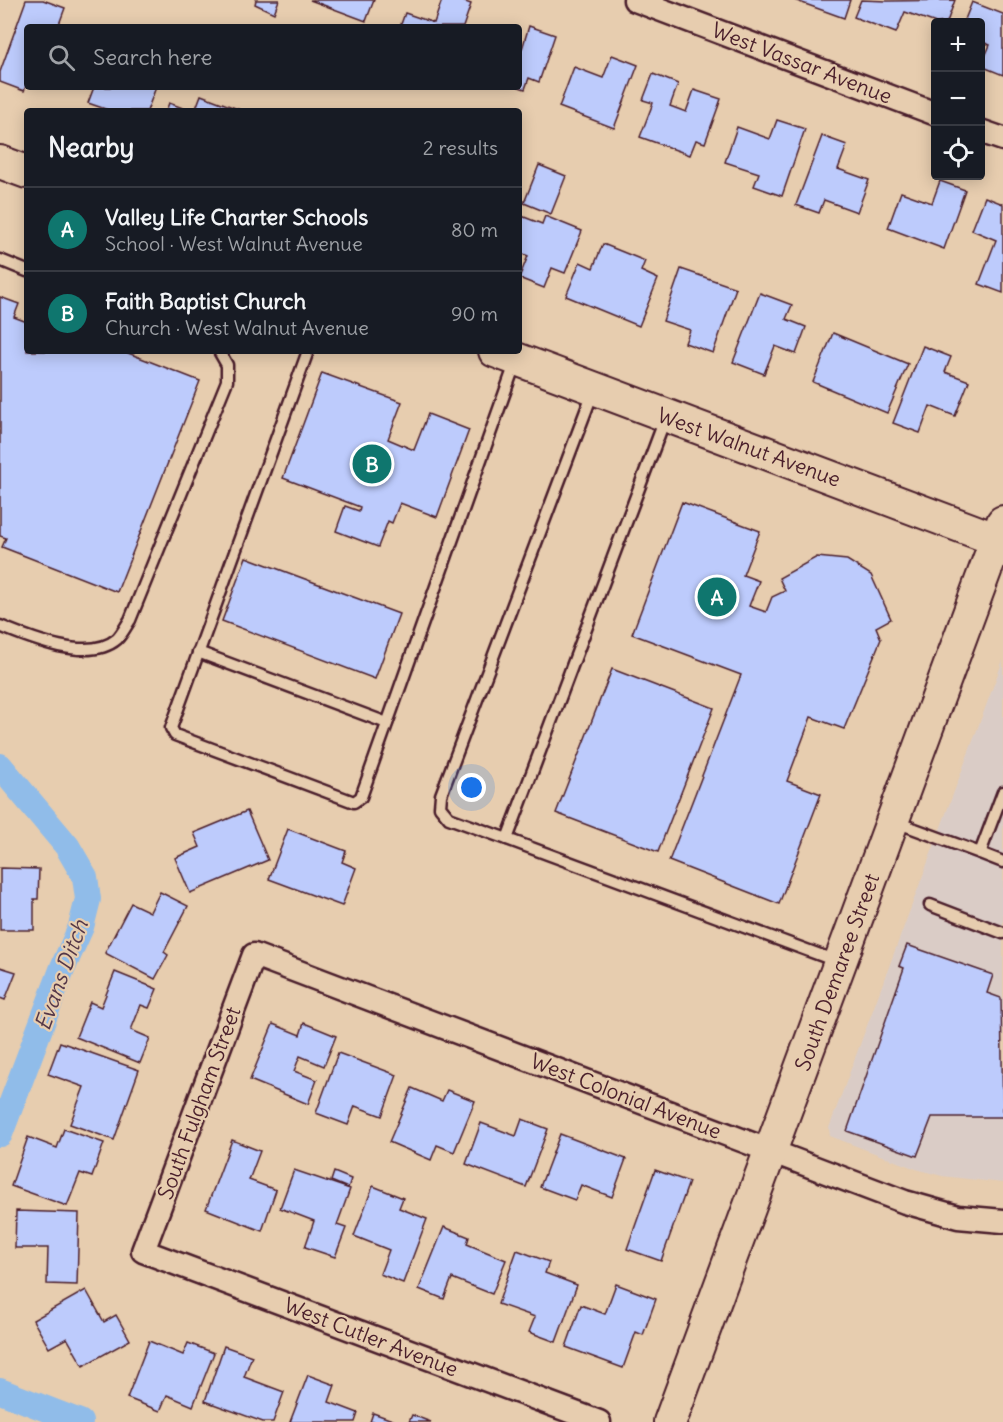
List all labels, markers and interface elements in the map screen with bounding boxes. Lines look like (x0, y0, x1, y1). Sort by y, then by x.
street label: West Vassar Avenue (708, 16, 896, 110)
map controls (931, 18, 985, 180)
button: + (931, 18, 985, 72)
search box (24, 24, 522, 90)
icon: search (45, 41, 78, 74)
text: Search here (93, 43, 212, 71)
button: − (931, 72, 985, 126)
button: locate (931, 126, 985, 180)
text: Nearby (48, 131, 134, 164)
text: 2 results (423, 135, 498, 160)
text: Valley Life Charter Schools (105, 203, 368, 231)
text: A (61, 217, 74, 242)
text: 80 m (451, 217, 498, 242)
text: School · West Walnut Avenue (105, 231, 363, 256)
text: Faith Baptist Church (105, 287, 306, 315)
text: B (61, 301, 74, 326)
text: 90 m (451, 301, 498, 326)
text: Church · West Walnut Avenue (105, 315, 369, 340)
street label: West Walnut Avenue (654, 401, 844, 493)
pin: B (352, 442, 392, 486)
pin: A (698, 574, 736, 620)
your location (457, 773, 486, 802)
street label: South Demaree Street (789, 870, 885, 1074)
water label: Evans Ditch (28, 915, 94, 1034)
street label: South Fulgham Street (152, 1003, 246, 1203)
street label: West Colonial Avenue (527, 1047, 725, 1145)
street label: West Cutler Avenue (280, 1291, 462, 1383)

